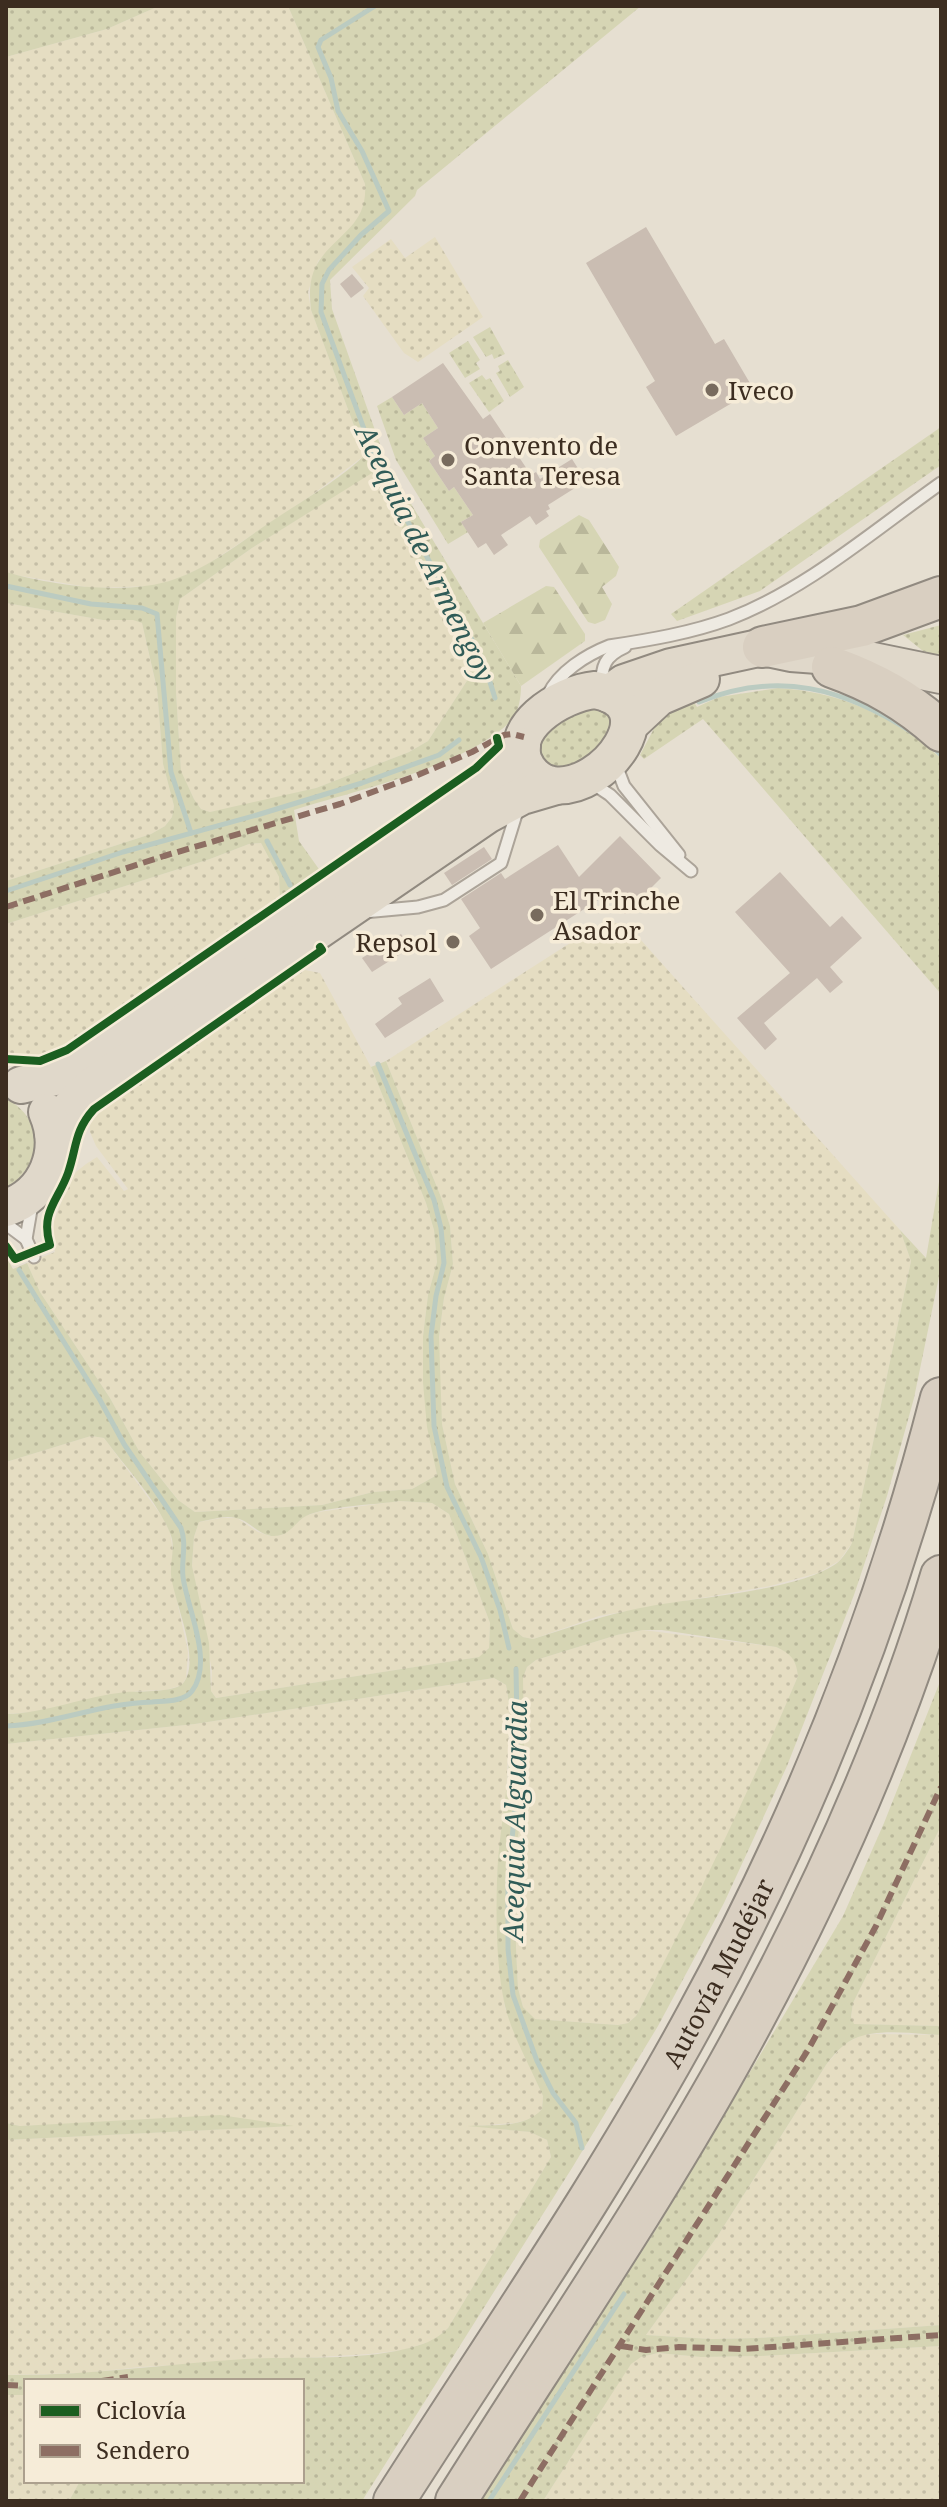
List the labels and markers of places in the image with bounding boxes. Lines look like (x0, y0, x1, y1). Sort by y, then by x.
place label: Iveco (728, 372, 794, 408)
marker: Iveco (703, 381, 721, 399)
place label: Convento de Santa Teresa (464, 427, 621, 493)
marker: Convento de Santa Teresa (439, 451, 457, 469)
place label: El Trinche Asador (553, 882, 681, 948)
marker: El Trinche Asador (528, 906, 546, 924)
place label: Repsol (355, 924, 437, 960)
marker: Repsol (444, 933, 462, 951)

